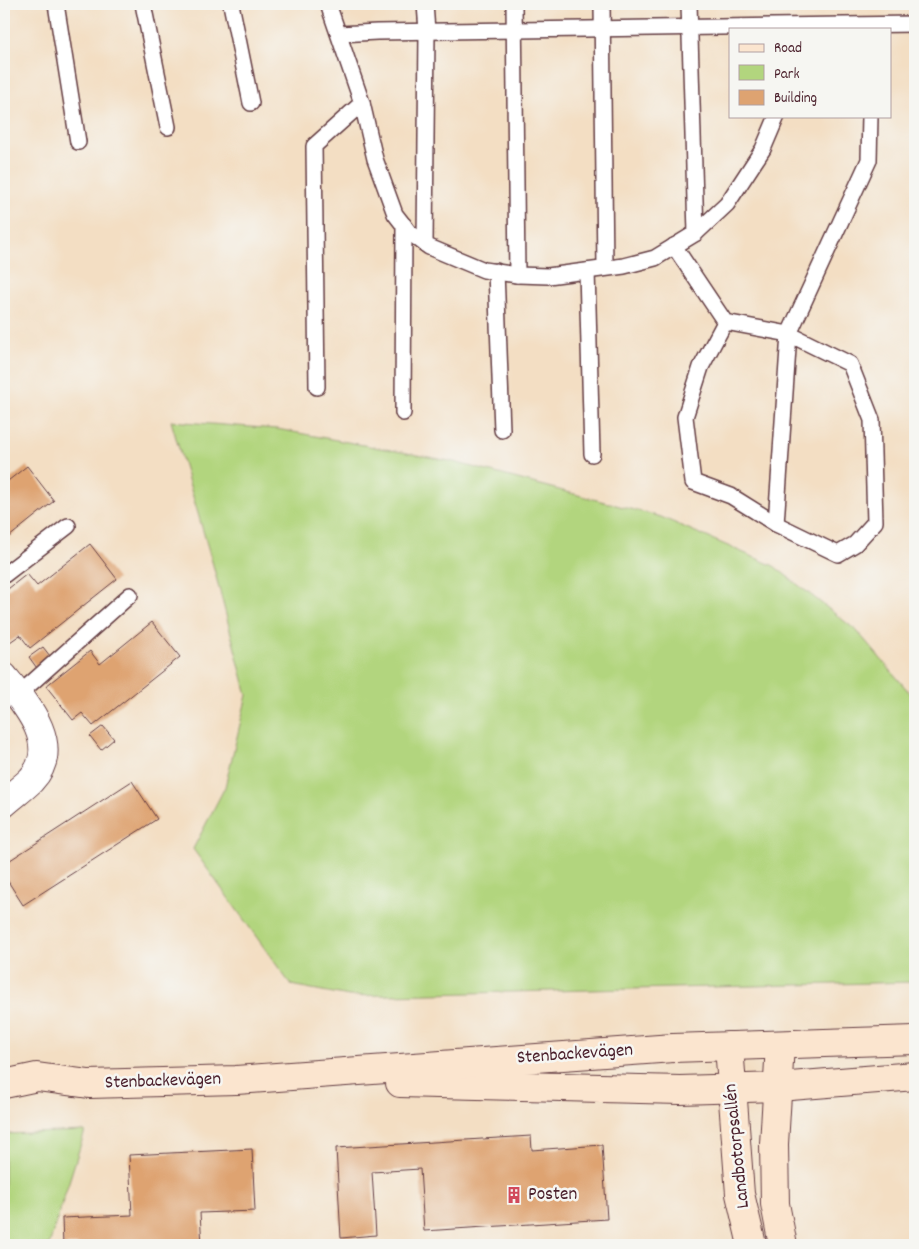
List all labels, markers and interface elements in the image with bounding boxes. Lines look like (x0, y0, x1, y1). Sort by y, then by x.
legend (729, 28, 892, 118)
text: Road (774, 38, 802, 60)
text: Park (774, 64, 800, 86)
text: Building (774, 88, 817, 110)
street label: Stenbackevägen (516, 1037, 634, 1073)
street label: Stenbackevägen (104, 1066, 222, 1098)
street label: Landbotorpsallén (718, 1082, 758, 1210)
place label: Posten (528, 1182, 577, 1209)
building icon: Posten (504, 1185, 524, 1205)

